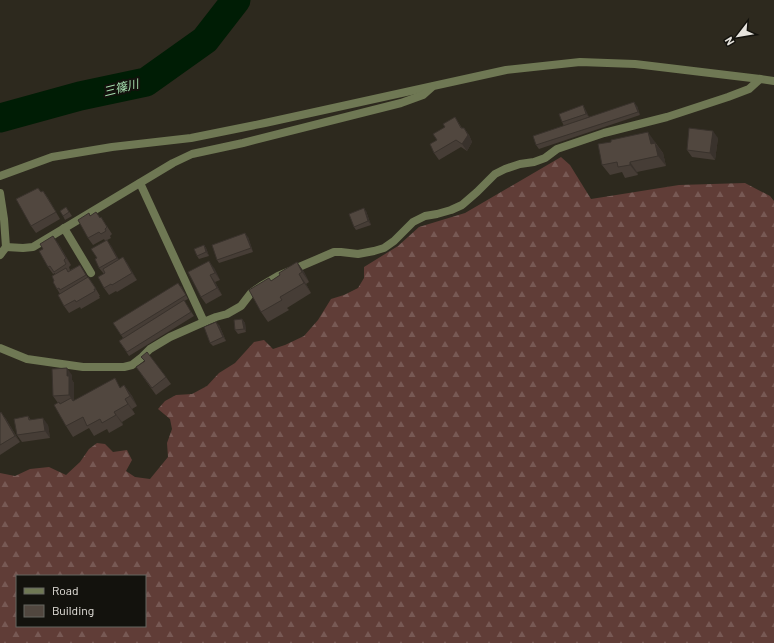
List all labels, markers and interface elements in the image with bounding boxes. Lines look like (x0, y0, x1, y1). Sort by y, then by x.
north arrow (718, 16, 758, 56)
text: N (722, 35, 736, 48)
water label: 三篠川 (102, 75, 142, 98)
legend (16, 575, 146, 627)
text: Road (52, 583, 79, 597)
text: Building (52, 603, 94, 617)

